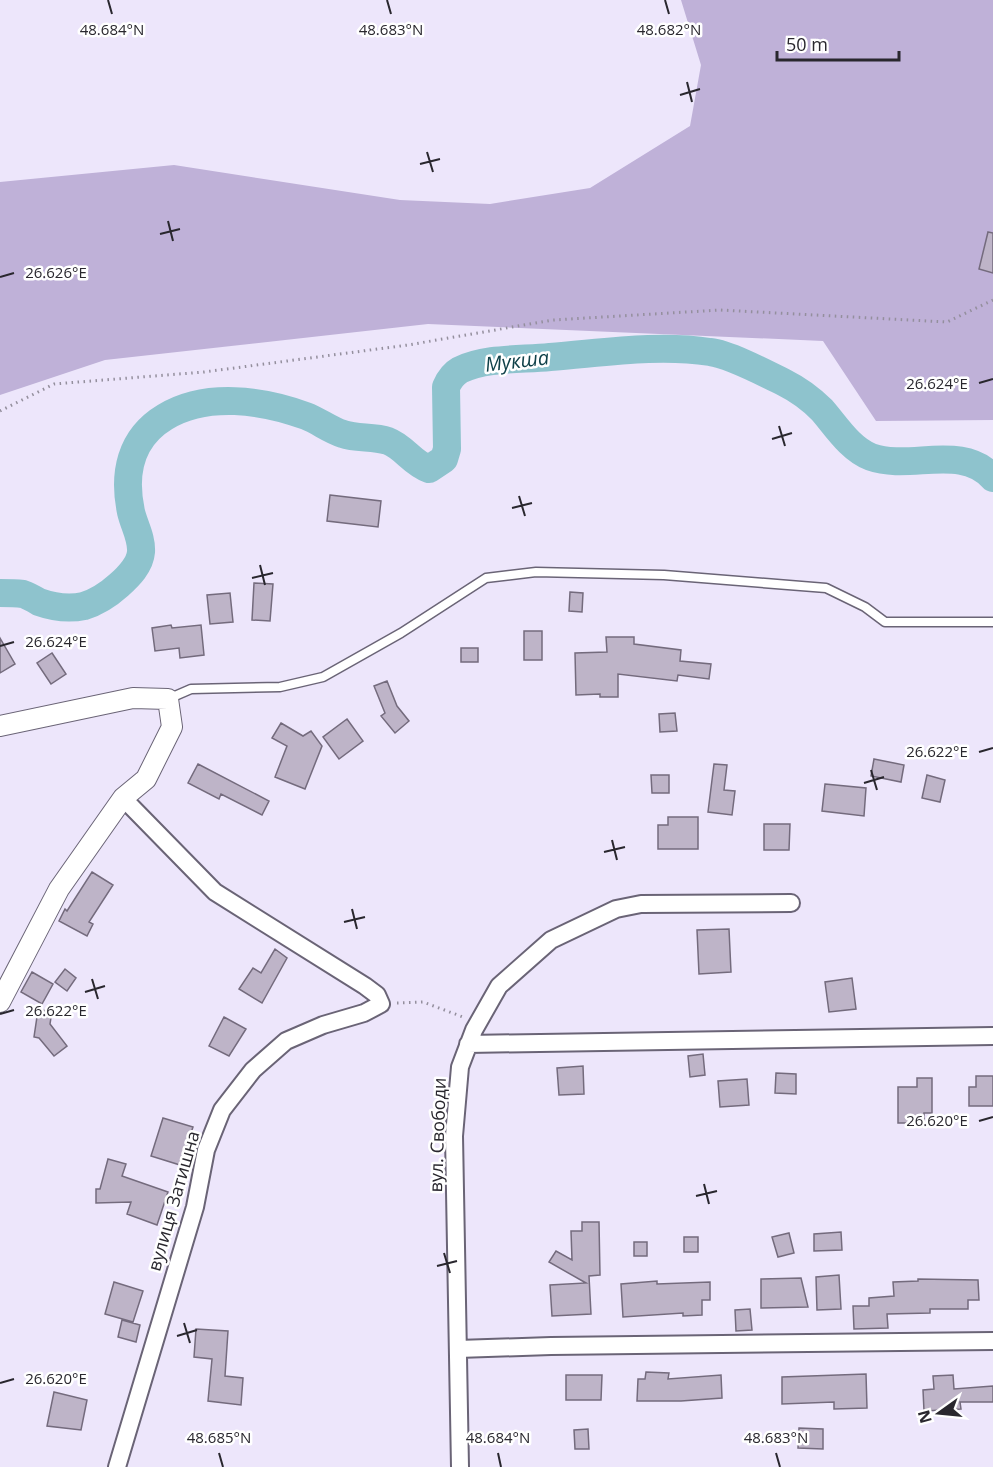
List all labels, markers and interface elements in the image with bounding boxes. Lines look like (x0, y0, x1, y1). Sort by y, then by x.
text: 48.684°N (80, 19, 144, 39)
text: 48.683°N (359, 19, 423, 39)
text: 48.682°N (637, 19, 701, 39)
scale bar (777, 24, 898, 62)
text: 50 m (786, 32, 828, 56)
text: 26.626°E (25, 262, 87, 282)
water label: Мукша (483, 343, 550, 378)
text: 26.624°E (906, 373, 968, 393)
text: 26.624°E (25, 631, 87, 651)
text: 26.622°E (906, 741, 968, 761)
text: 26.622°E (25, 1000, 87, 1020)
street label: вул. Свободи (423, 1077, 451, 1193)
text: 26.620°E (906, 1110, 968, 1130)
street label: вулиця Затишна (142, 1128, 205, 1274)
text: 26.620°E (25, 1368, 87, 1388)
north arrow (909, 1383, 969, 1443)
text: N (912, 1408, 937, 1426)
text: 48.685°N (187, 1427, 251, 1447)
text: 48.684°N (466, 1427, 530, 1447)
text: 48.683°N (744, 1427, 808, 1447)

